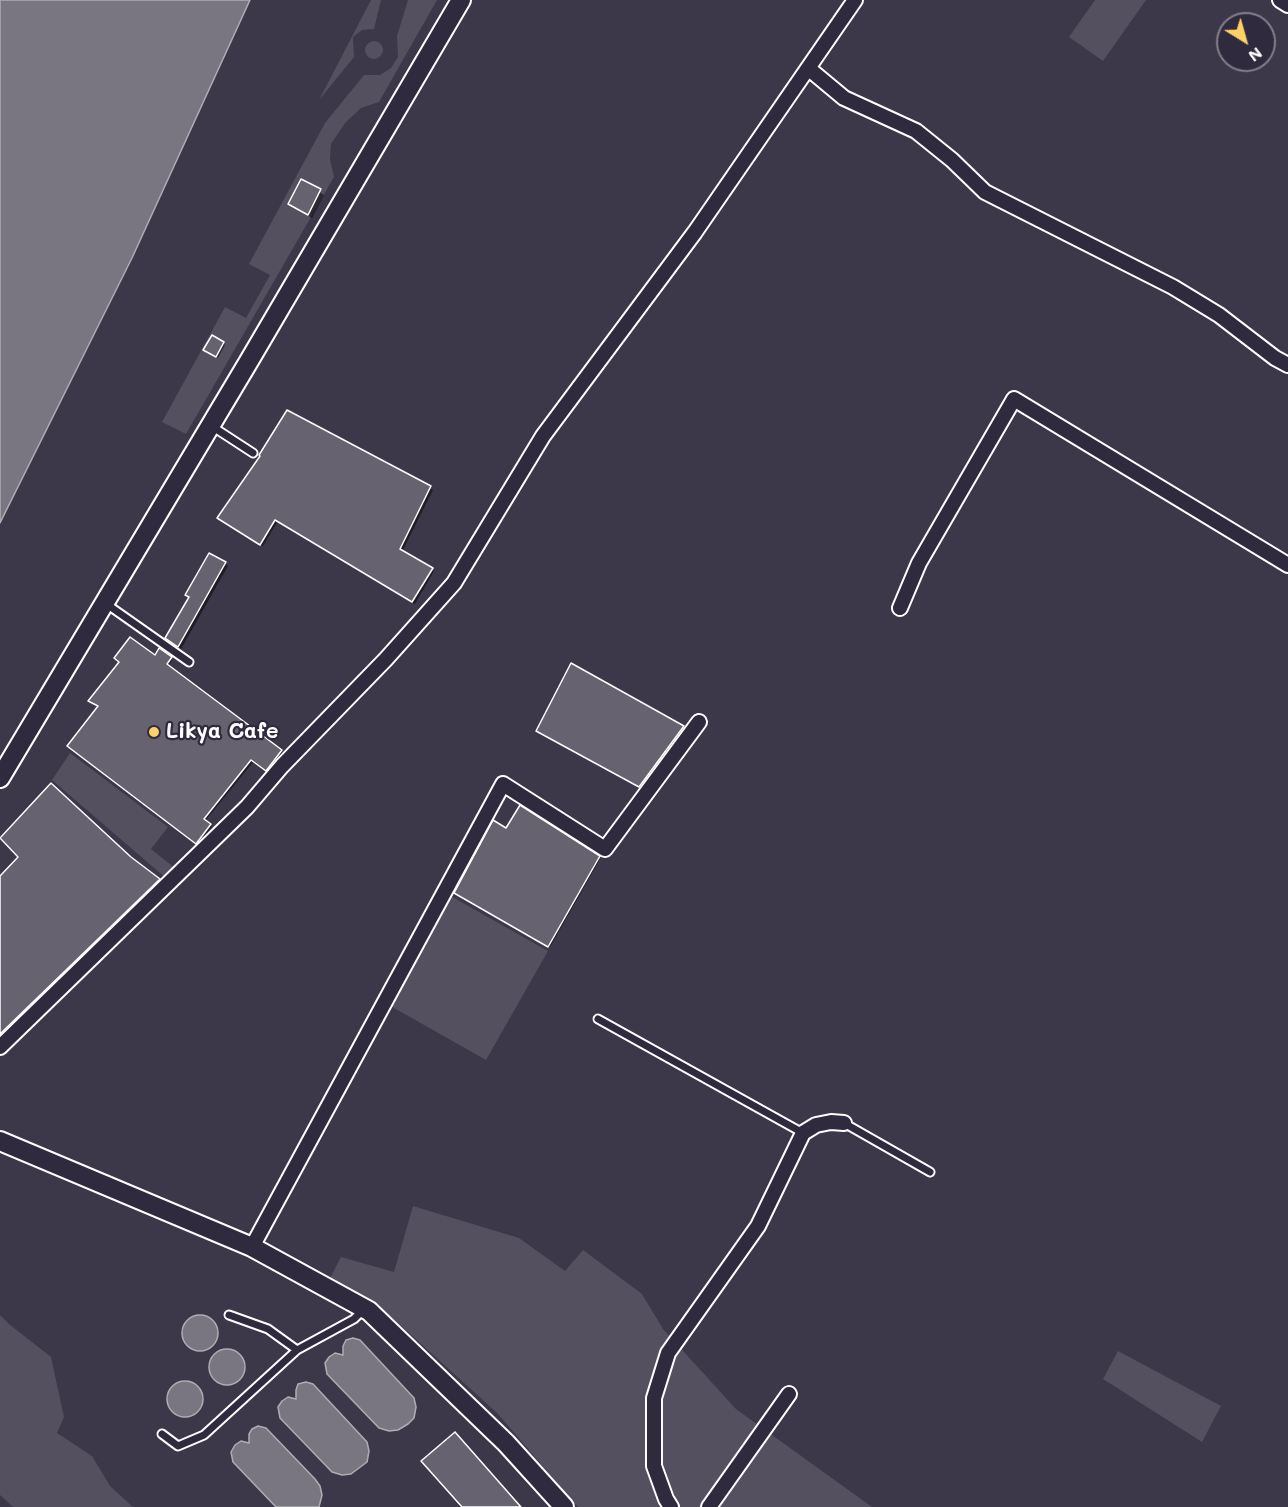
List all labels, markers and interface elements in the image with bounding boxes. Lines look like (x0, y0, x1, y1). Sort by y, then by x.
north arrow (1216, 12, 1276, 72)
text: N (1245, 43, 1267, 67)
place label: Likya Cafe (166, 719, 278, 745)
marker: Likya Cafe (147, 725, 161, 739)

